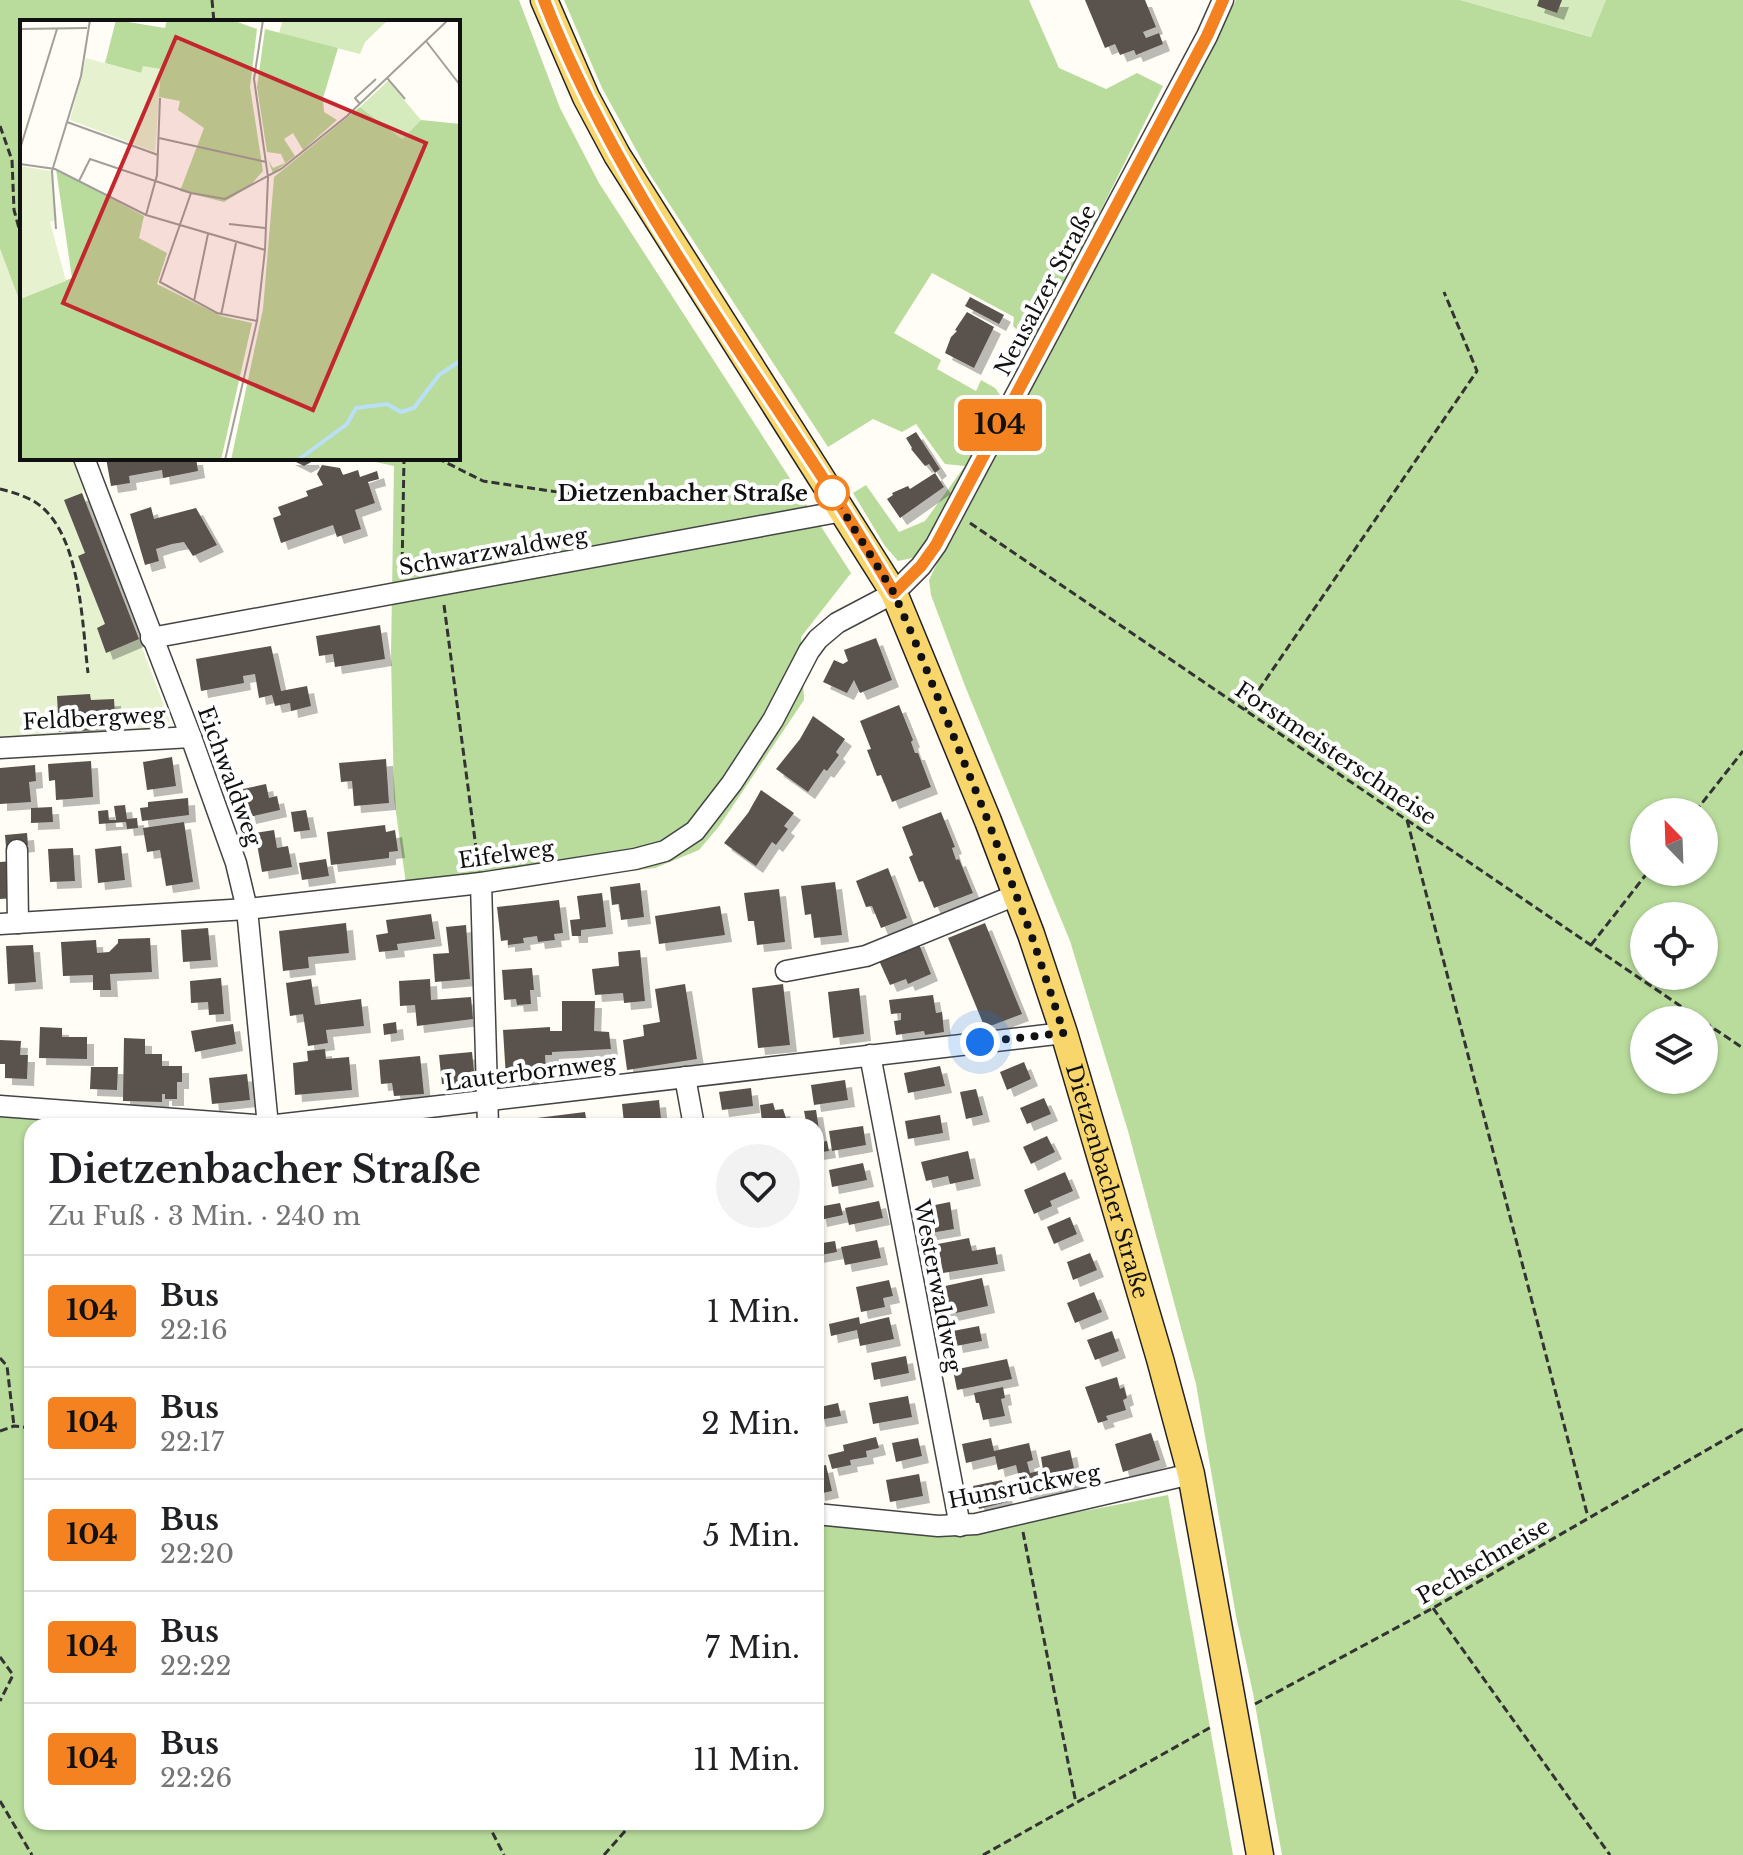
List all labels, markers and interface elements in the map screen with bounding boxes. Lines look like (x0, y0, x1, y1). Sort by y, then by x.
inset map (20, 20, 460, 460)
street label: Neusalzer Straße (989, 200, 1102, 380)
line badge: 104 (954, 399, 1046, 451)
text: 104 (974, 407, 1026, 442)
marker: Dietzenbacher Straße (815, 476, 849, 510)
place label: Dietzenbacher Straße (557, 480, 808, 507)
street label: Schwarzwaldweg (397, 521, 590, 581)
street label: Forstmeisterschneise (1230, 676, 1441, 831)
street label: Feldbergweg (22, 701, 167, 736)
street label: Eichwaldweg (192, 703, 268, 850)
north arrow (1630, 798, 1718, 886)
map controls (1630, 798, 1718, 1094)
street label: Eifelweg (457, 834, 556, 875)
button: locate (1630, 902, 1718, 990)
button: layers (1630, 1006, 1718, 1094)
your location (960, 1022, 1000, 1062)
street label: Lauterbornweg (443, 1048, 618, 1096)
street label: Dietzenbacher Straße (1060, 1061, 1154, 1302)
button: heart (716, 1144, 800, 1228)
text: Dietzenbacher Straße (48, 1146, 481, 1193)
street label: Westerwaldweg (907, 1197, 968, 1375)
text: Zu Fuß · 3 Min. · 240 m (48, 1200, 361, 1232)
text: Bus (160, 1277, 219, 1314)
text: 104 (66, 1293, 118, 1328)
text: 1 Min. (706, 1293, 800, 1330)
text: 22:16 (160, 1314, 228, 1346)
text: Bus (160, 1389, 219, 1426)
text: 104 (66, 1405, 118, 1440)
text: 2 Min. (701, 1405, 800, 1442)
text: 22:17 (160, 1426, 224, 1458)
street label: Hunsrückweg (946, 1458, 1103, 1514)
text: Bus (160, 1501, 219, 1538)
street label: Pechschneise (1412, 1513, 1554, 1610)
text: 104 (66, 1517, 118, 1552)
text: 5 Min. (703, 1517, 800, 1554)
text: 22:20 (160, 1538, 234, 1570)
text: Bus (160, 1613, 219, 1650)
text: 104 (66, 1629, 118, 1664)
text: 7 Min. (705, 1629, 800, 1666)
text: 22:22 (160, 1650, 231, 1682)
text: Bus (160, 1725, 219, 1762)
text: 104 (66, 1741, 118, 1776)
text: 11 Min. (693, 1741, 800, 1778)
text: 22:26 (160, 1762, 232, 1794)

